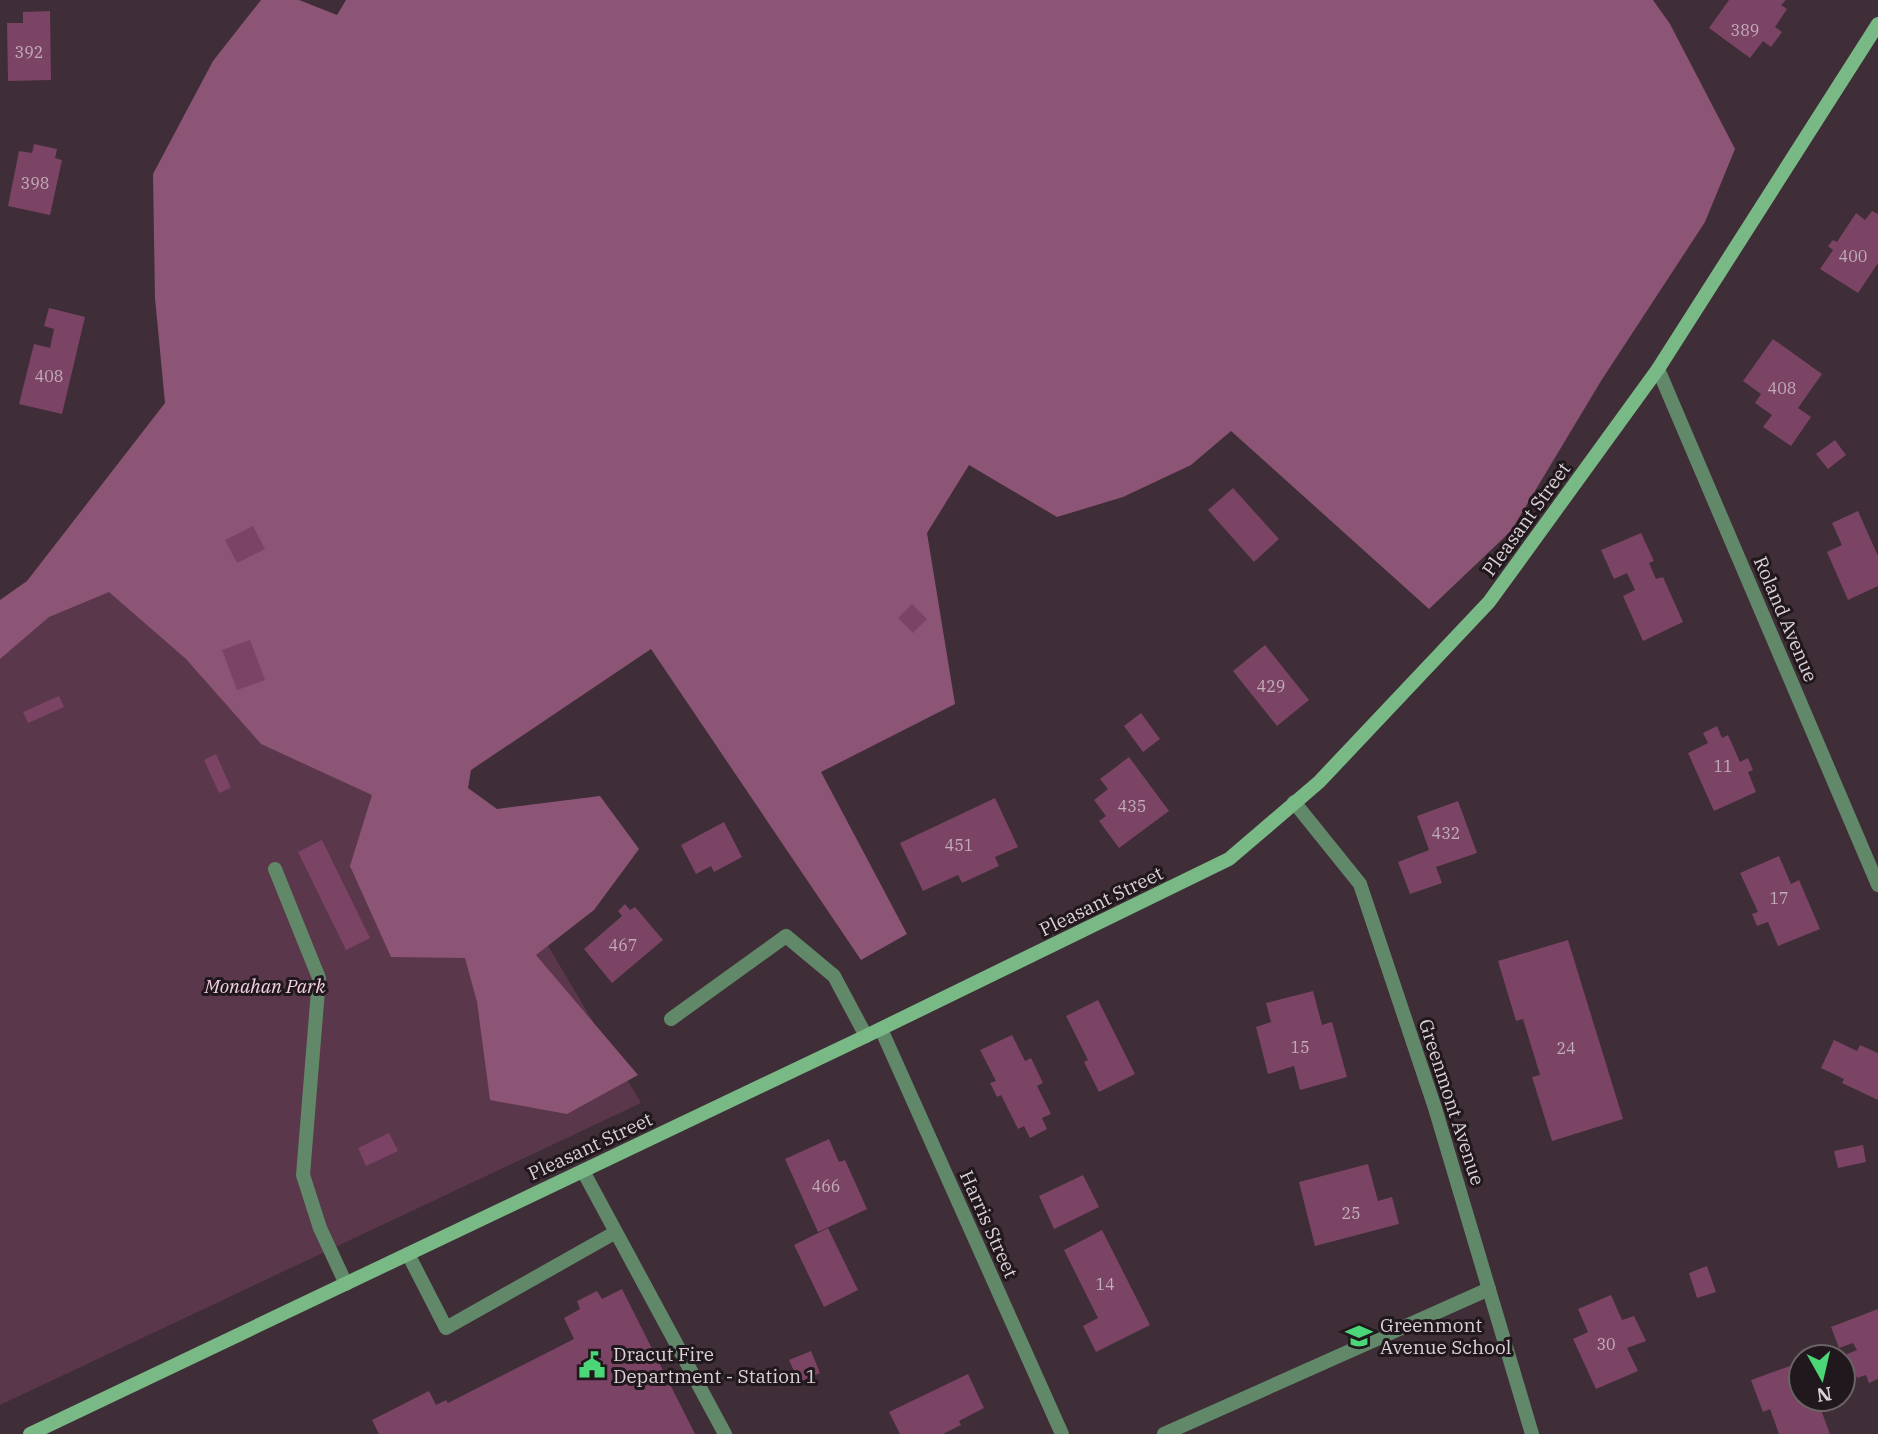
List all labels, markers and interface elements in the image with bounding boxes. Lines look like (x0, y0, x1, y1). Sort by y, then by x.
house number: 389 (1731, 20, 1759, 40)
house number: 392 (15, 42, 43, 62)
house number: 398 (21, 173, 49, 193)
house number: 400 (1839, 246, 1867, 266)
house number: 408 (35, 366, 63, 386)
house number: 408 (1768, 378, 1796, 398)
street label: Pleasant Street (1477, 457, 1575, 581)
street label: Roland Avenue (1749, 553, 1823, 685)
house number: 429 (1257, 676, 1285, 696)
house number: 11 (1713, 756, 1733, 776)
house number: 435 (1118, 796, 1146, 816)
house number: 432 (1432, 823, 1460, 843)
house number: 451 (945, 835, 973, 855)
street label: Pleasant Street (1035, 861, 1167, 941)
house number: 17 (1769, 888, 1789, 908)
house number: 467 (609, 935, 637, 955)
park label: Monahan Park (204, 974, 326, 998)
street label: Greenmont Avenue (1414, 1016, 1490, 1188)
house number: 15 (1290, 1037, 1310, 1057)
house number: 24 (1556, 1038, 1576, 1058)
street label: Pleasant Street (524, 1107, 656, 1185)
street label: Harris Street (955, 1166, 1024, 1282)
house number: 466 (812, 1176, 840, 1196)
house number: 25 (1341, 1203, 1361, 1223)
house number: 14 (1095, 1274, 1115, 1294)
place label: Greenmont Avenue School (1380, 1313, 1512, 1359)
school or university icon: Greenmont Avenue School (1344, 1321, 1374, 1351)
house number: 30 (1596, 1334, 1616, 1354)
place label: Dracut Fire Department - Station 1 (613, 1342, 817, 1388)
north arrow (1787, 1343, 1857, 1413)
public building icon: Dracut Fire Department - Station 1 (577, 1350, 607, 1380)
text: N (1815, 1382, 1833, 1408)

